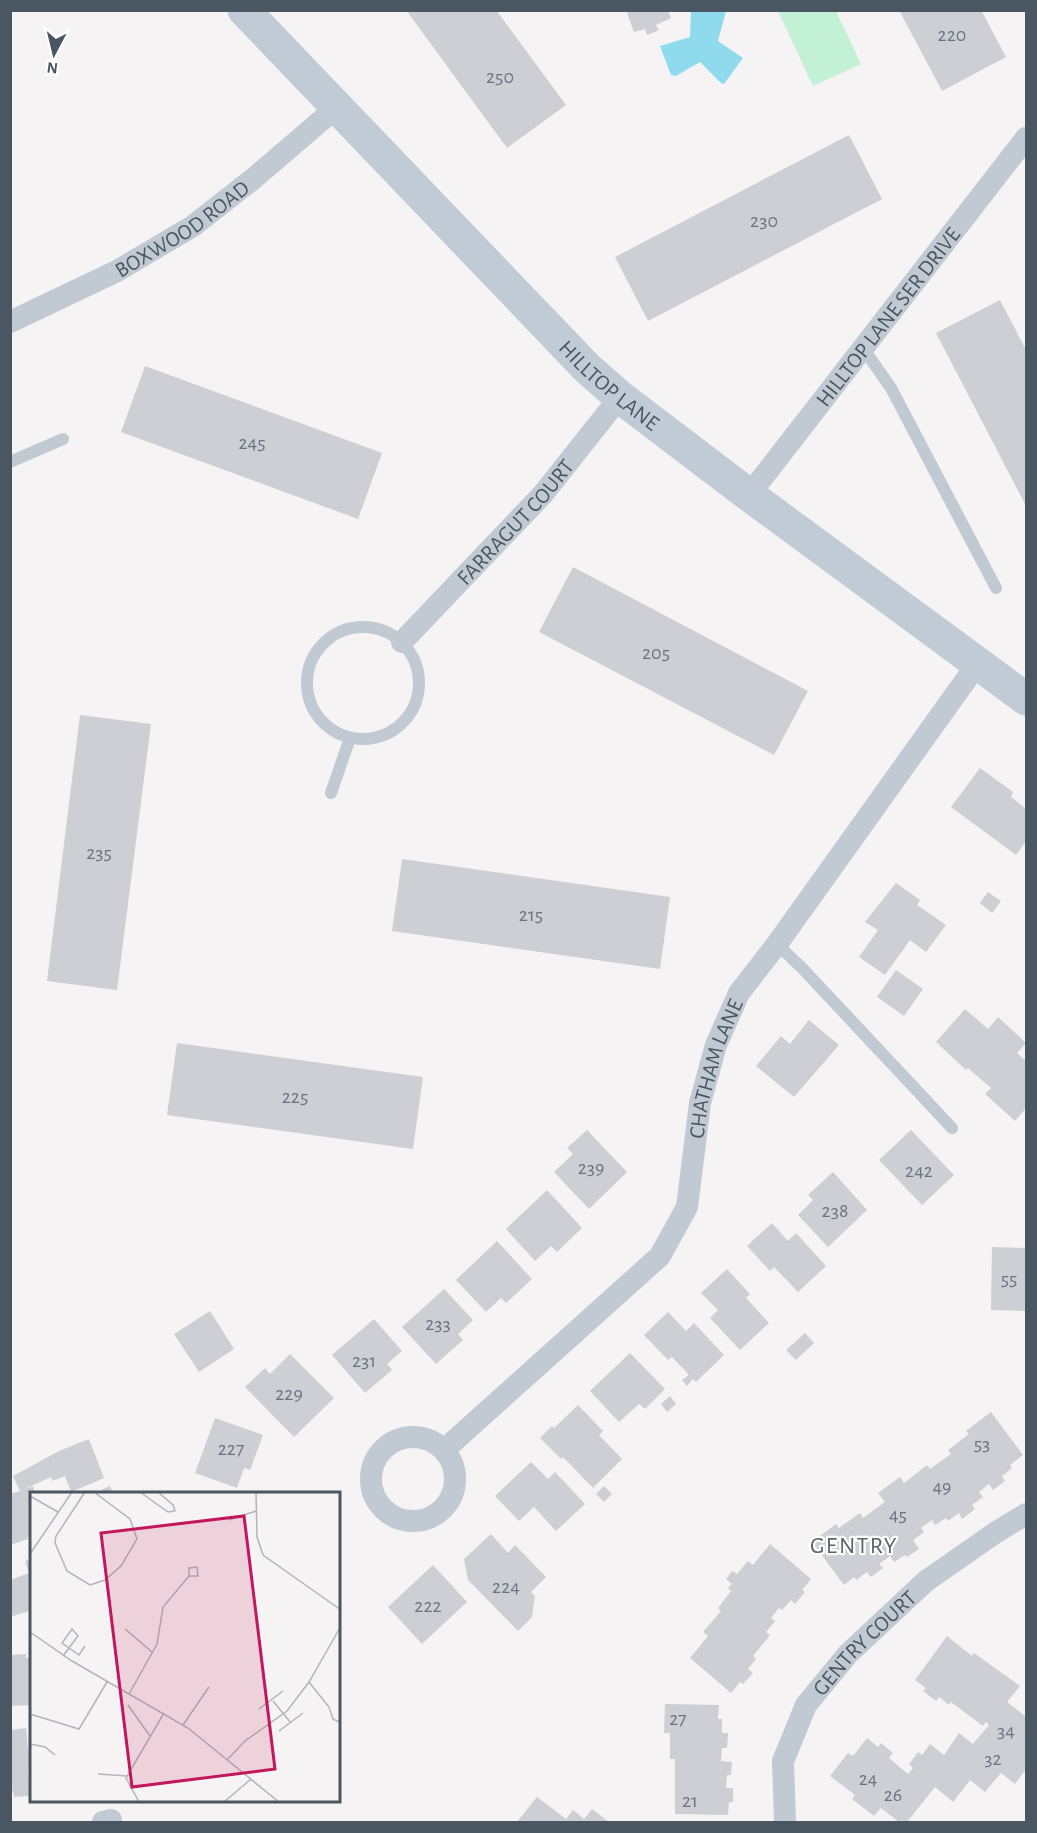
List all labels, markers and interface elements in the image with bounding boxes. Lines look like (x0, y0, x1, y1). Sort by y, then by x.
north arrow (24, 24, 84, 84)
house number: 220 (938, 25, 966, 45)
text: N (46, 59, 59, 77)
house number: 250 (486, 67, 514, 87)
street label: BOXWOOD ROAD (111, 177, 253, 282)
house number: 230 (750, 211, 778, 231)
street label: HILLTOP LANE SER DRIVE (812, 223, 965, 411)
street label: HILLTOP LANE (555, 336, 663, 435)
house number: 245 (238, 433, 266, 453)
street label: FARRAGUT COURT (453, 455, 578, 589)
house number: 205 (642, 643, 670, 663)
house number: 235 (86, 843, 112, 863)
house number: 215 (519, 905, 543, 925)
street label: CHATHAM LANE (686, 996, 747, 1140)
house number: 225 (282, 1087, 308, 1107)
house number: 239 (578, 1158, 604, 1178)
house number: 242 (905, 1161, 933, 1181)
house number: 238 (822, 1201, 848, 1221)
house number: 55 (1001, 1269, 1017, 1289)
house number: 233 (425, 1314, 451, 1334)
house number: 231 (352, 1351, 376, 1371)
house number: 229 (275, 1384, 303, 1404)
house number: 53 (974, 1434, 990, 1454)
house number: 227 (218, 1439, 244, 1459)
house number: 49 (932, 1477, 952, 1497)
inset map (30, 1492, 340, 1803)
house number: 45 (889, 1505, 907, 1525)
district label: GENTRY (810, 1534, 898, 1558)
house number: 224 (492, 1577, 520, 1597)
street label: GENTRY COURT (809, 1586, 921, 1700)
house number: 222 (414, 1596, 442, 1616)
house number: 27 (669, 1709, 687, 1729)
house number: 34 (997, 1721, 1015, 1741)
house number: 32 (984, 1749, 1002, 1769)
house number: 24 (859, 1769, 877, 1789)
house number: 26 (884, 1785, 902, 1805)
house number: 21 (682, 1791, 698, 1811)

